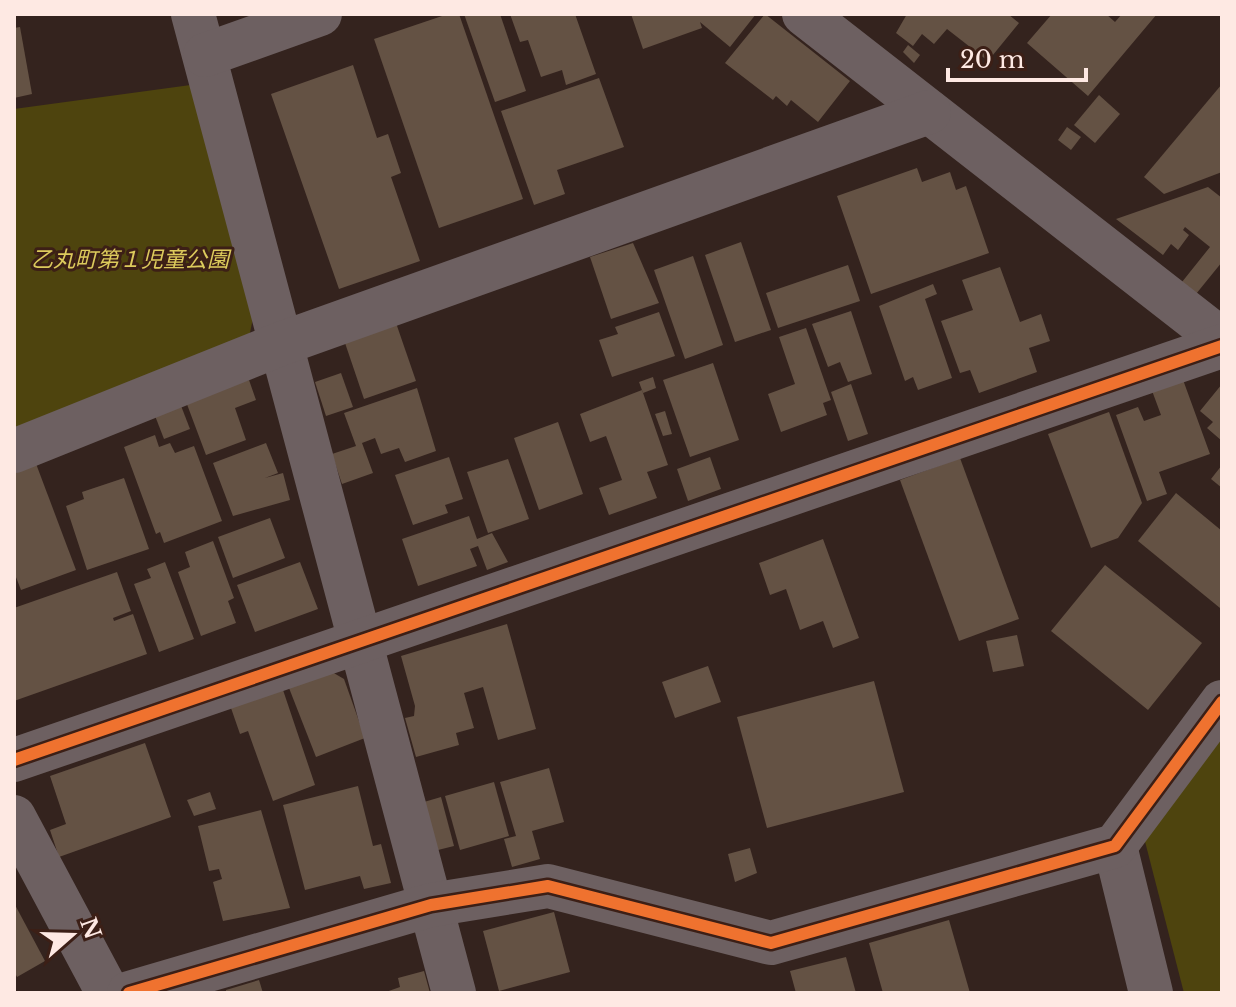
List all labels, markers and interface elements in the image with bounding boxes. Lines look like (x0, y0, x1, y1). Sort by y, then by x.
scale bar (948, 32, 1086, 82)
text: 20 m (960, 45, 1025, 74)
park label: 乙丸町第１児童公園 (31, 246, 232, 273)
north arrow (32, 895, 112, 975)
text: N (74, 914, 107, 943)

